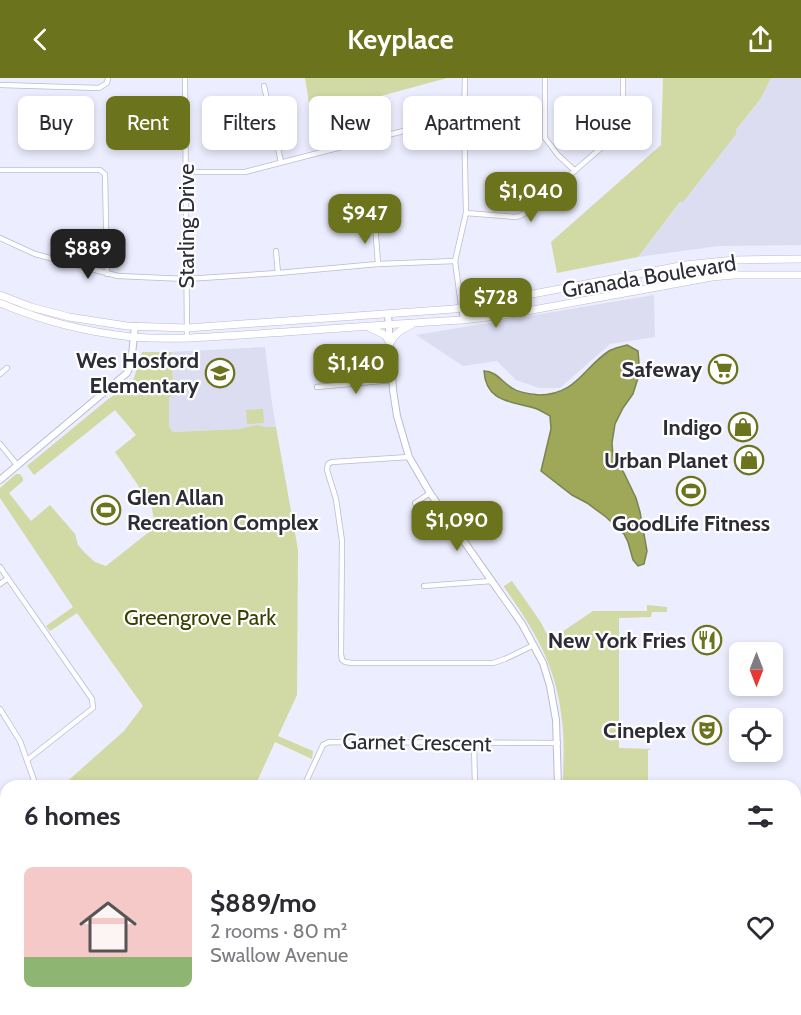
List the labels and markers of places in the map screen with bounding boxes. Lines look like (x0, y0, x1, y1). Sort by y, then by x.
pin: $1,040 (482, 172, 580, 223)
pin: $947 (329, 194, 401, 245)
pin: $889 (52, 229, 124, 280)
pin: $728 (460, 278, 532, 329)
pin: $1,140 (307, 344, 405, 395)
place label: Wes Hosford Elementary (76, 347, 199, 399)
supermarket icon: Safeway (707, 353, 739, 385)
place label: Safeway (622, 356, 702, 383)
school or university icon: Wes Hosford Elementary (204, 357, 236, 389)
shop icon: Indigo (727, 411, 759, 443)
place label: Indigo (663, 414, 722, 441)
shop icon: Urban Planet (733, 444, 765, 476)
place label: Urban Planet (604, 447, 728, 474)
sports icon: GoodLife Fitness (675, 475, 707, 507)
place label: Glen Allan Recreation Complex (127, 484, 319, 536)
sports icon: Glen Allan Recreation Complex (90, 494, 122, 526)
pin: $1,090 (408, 501, 506, 552)
place label: GoodLife Fitness (612, 510, 770, 537)
restaurant icon: New York Fries (691, 624, 723, 656)
place label: New York Fries (548, 627, 686, 654)
theatre icon: Cineplex (691, 714, 723, 746)
place label: Cineplex (603, 717, 686, 744)

